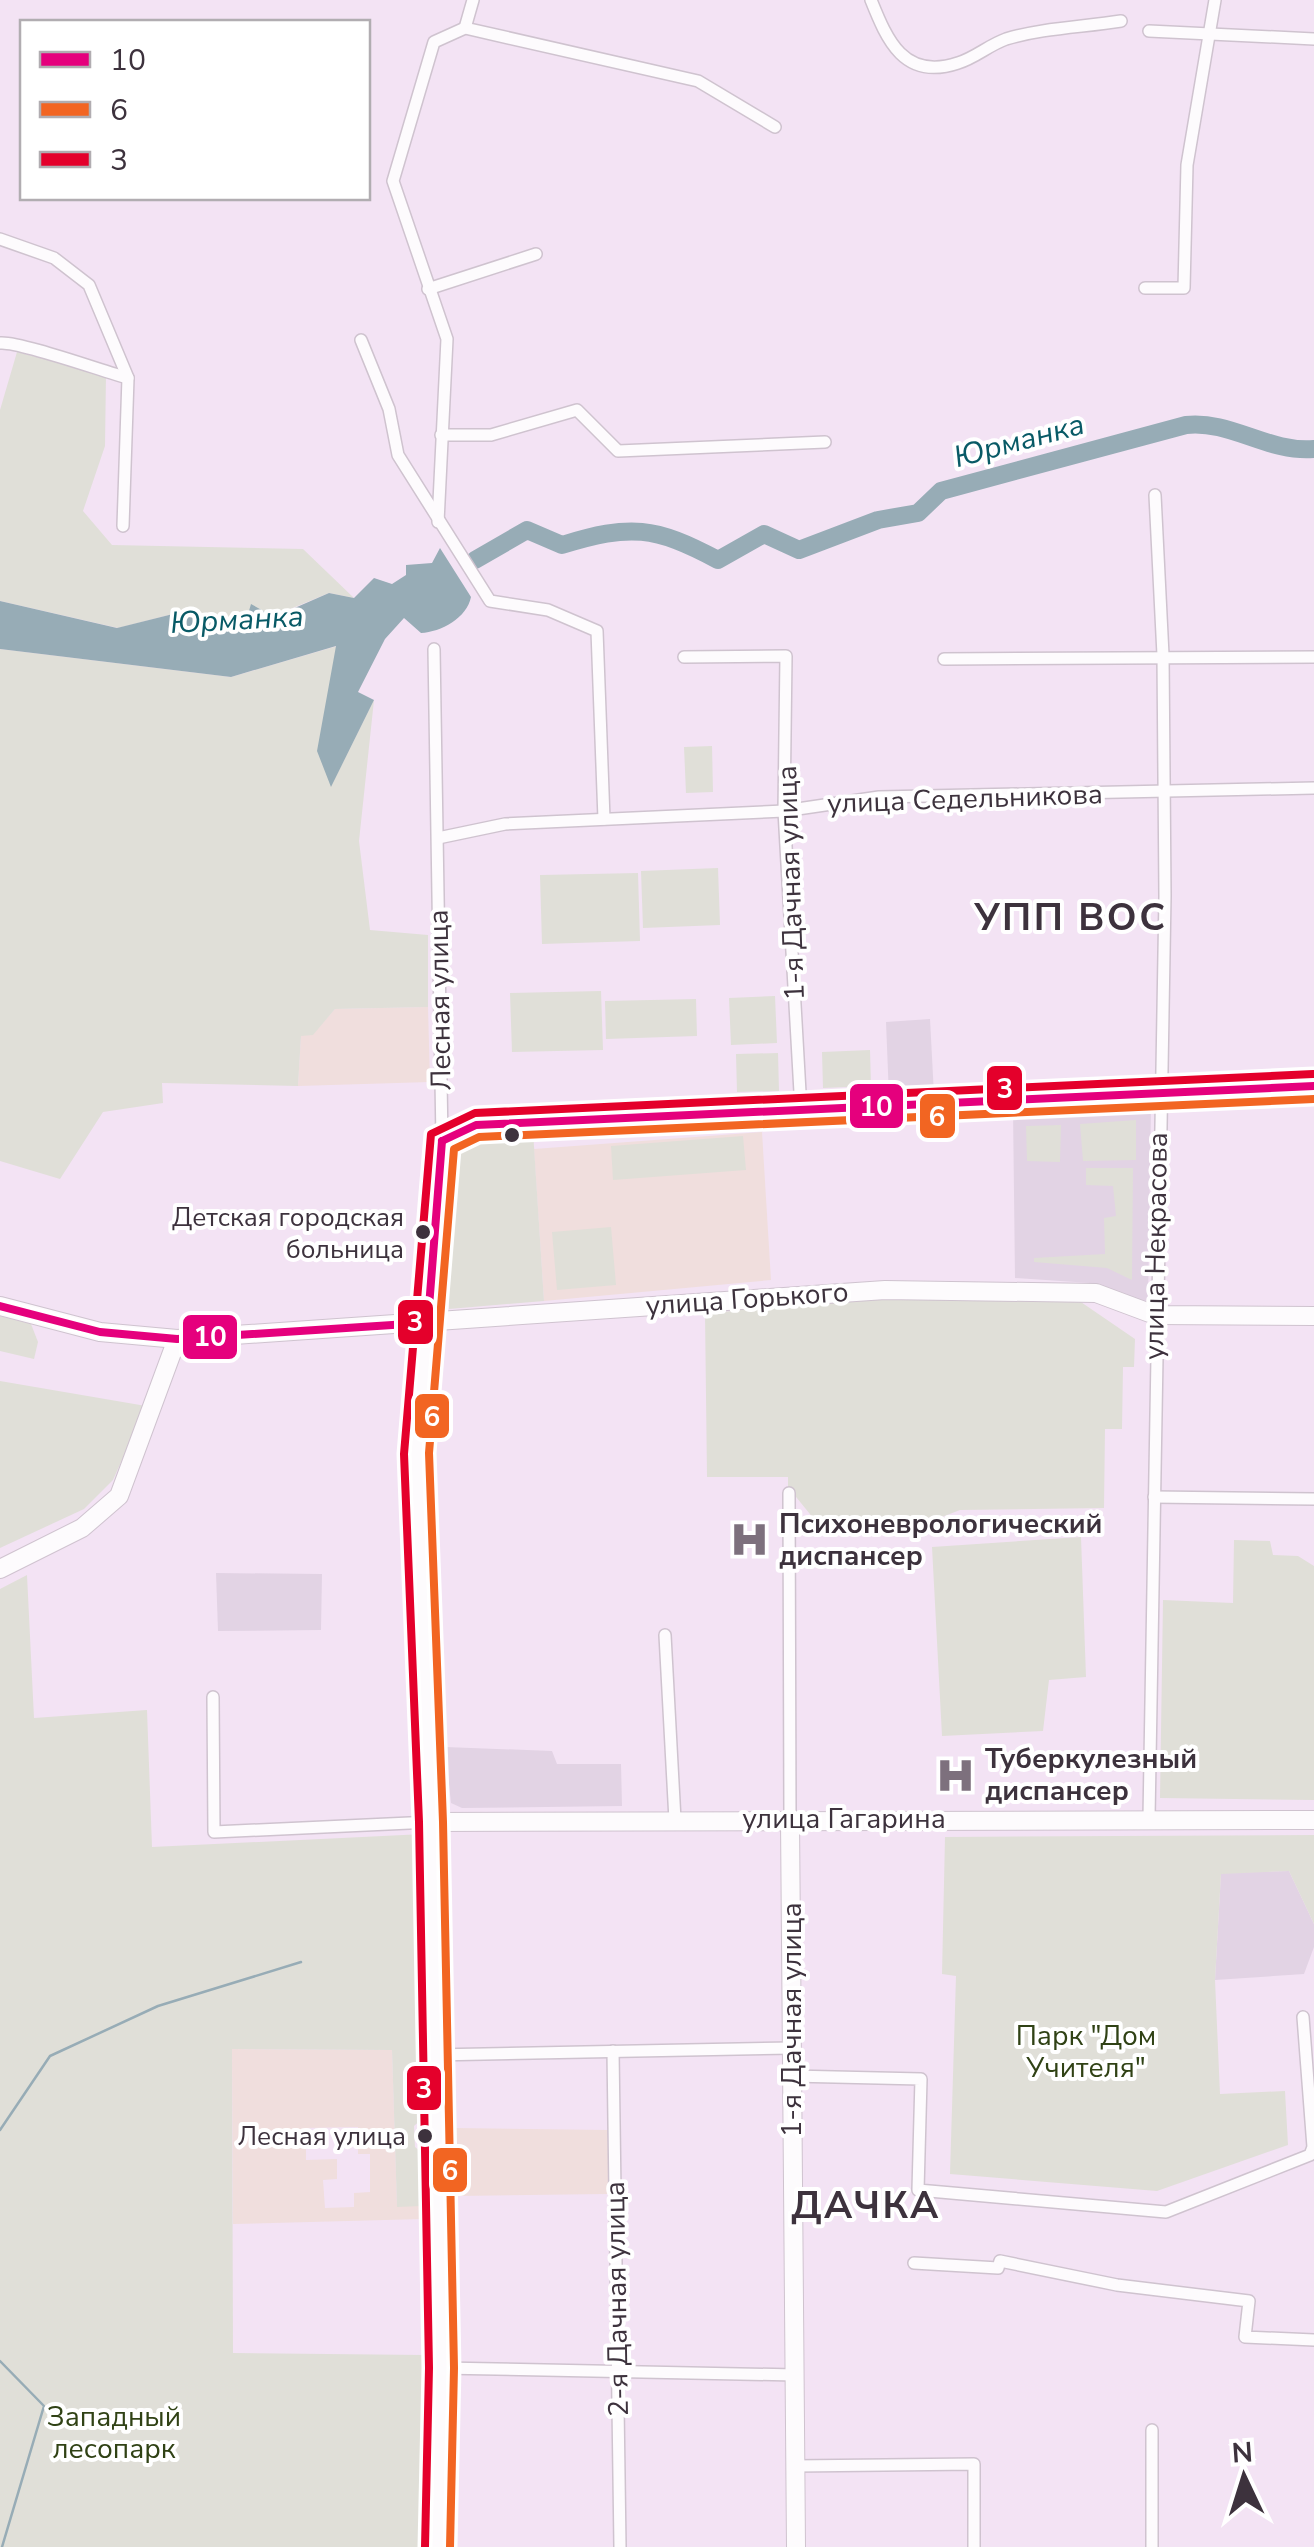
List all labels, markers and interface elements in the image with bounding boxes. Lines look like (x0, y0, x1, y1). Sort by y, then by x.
legend (20, 20, 370, 200)
text: 10 (110, 40, 146, 81)
text: 6 (110, 90, 128, 131)
text: 3 (110, 140, 128, 181)
water label: Юрманка (949, 404, 1089, 478)
water label: Юрманка (169, 596, 305, 644)
street label: 1-я Дачная улица (768, 765, 814, 1001)
street label: улица Седельникова (827, 775, 1103, 823)
district label: УПП ВОС (974, 892, 1167, 943)
street label: Лесная улица (419, 909, 461, 1091)
line badge: 3 (985, 1064, 1024, 1112)
text: 3 (997, 1070, 1013, 1108)
line badge: 10 (848, 1082, 905, 1130)
text: 10 (859, 1088, 893, 1126)
line badge: 6 (918, 1092, 957, 1140)
text: 6 (929, 1098, 945, 1136)
unlabelled marker (502, 1125, 522, 1145)
street label: улица Некрасова (1135, 1132, 1177, 1360)
place label: Детская городская больница (172, 1200, 404, 1267)
marker: Детская городская больница (413, 1222, 433, 1242)
street label: улица Горького (644, 1273, 850, 1325)
line badge: 3 (396, 1298, 435, 1346)
text: 3 (407, 1303, 423, 1341)
line badge: 10 (181, 1313, 239, 1361)
text: 10 (193, 1318, 227, 1356)
line badge: 6 (413, 1392, 451, 1440)
text: 6 (424, 1398, 440, 1436)
place label: Психоневрологический диспансер (779, 1505, 1103, 1575)
hospital icon: Психоневрологический диспансер (728, 1519, 770, 1561)
place label: Туберкулезный диспансер (985, 1740, 1197, 1810)
hospital icon: Туберкулезный диспансер (934, 1754, 976, 1796)
street label: улица Гагарина (742, 1800, 946, 1838)
street label: 1-я Дачная улица (773, 1902, 811, 2138)
park label: Парк "Дом Учителя" (1016, 2017, 1156, 2087)
line badge: 3 (405, 2064, 443, 2112)
text: 3 (416, 2070, 432, 2108)
place label: Лесная улица (238, 2119, 406, 2154)
marker: Лесная улица (415, 2126, 435, 2146)
line badge: 6 (431, 2146, 469, 2194)
text: 6 (442, 2152, 458, 2190)
district label: ДАЧКА (791, 2180, 941, 2231)
street label: 2-я Дачная улица (596, 2181, 638, 2417)
park label: Западный лесопарк (47, 2398, 181, 2468)
north arrow (1194, 2427, 1294, 2527)
text: N (1231, 2433, 1254, 2473)

